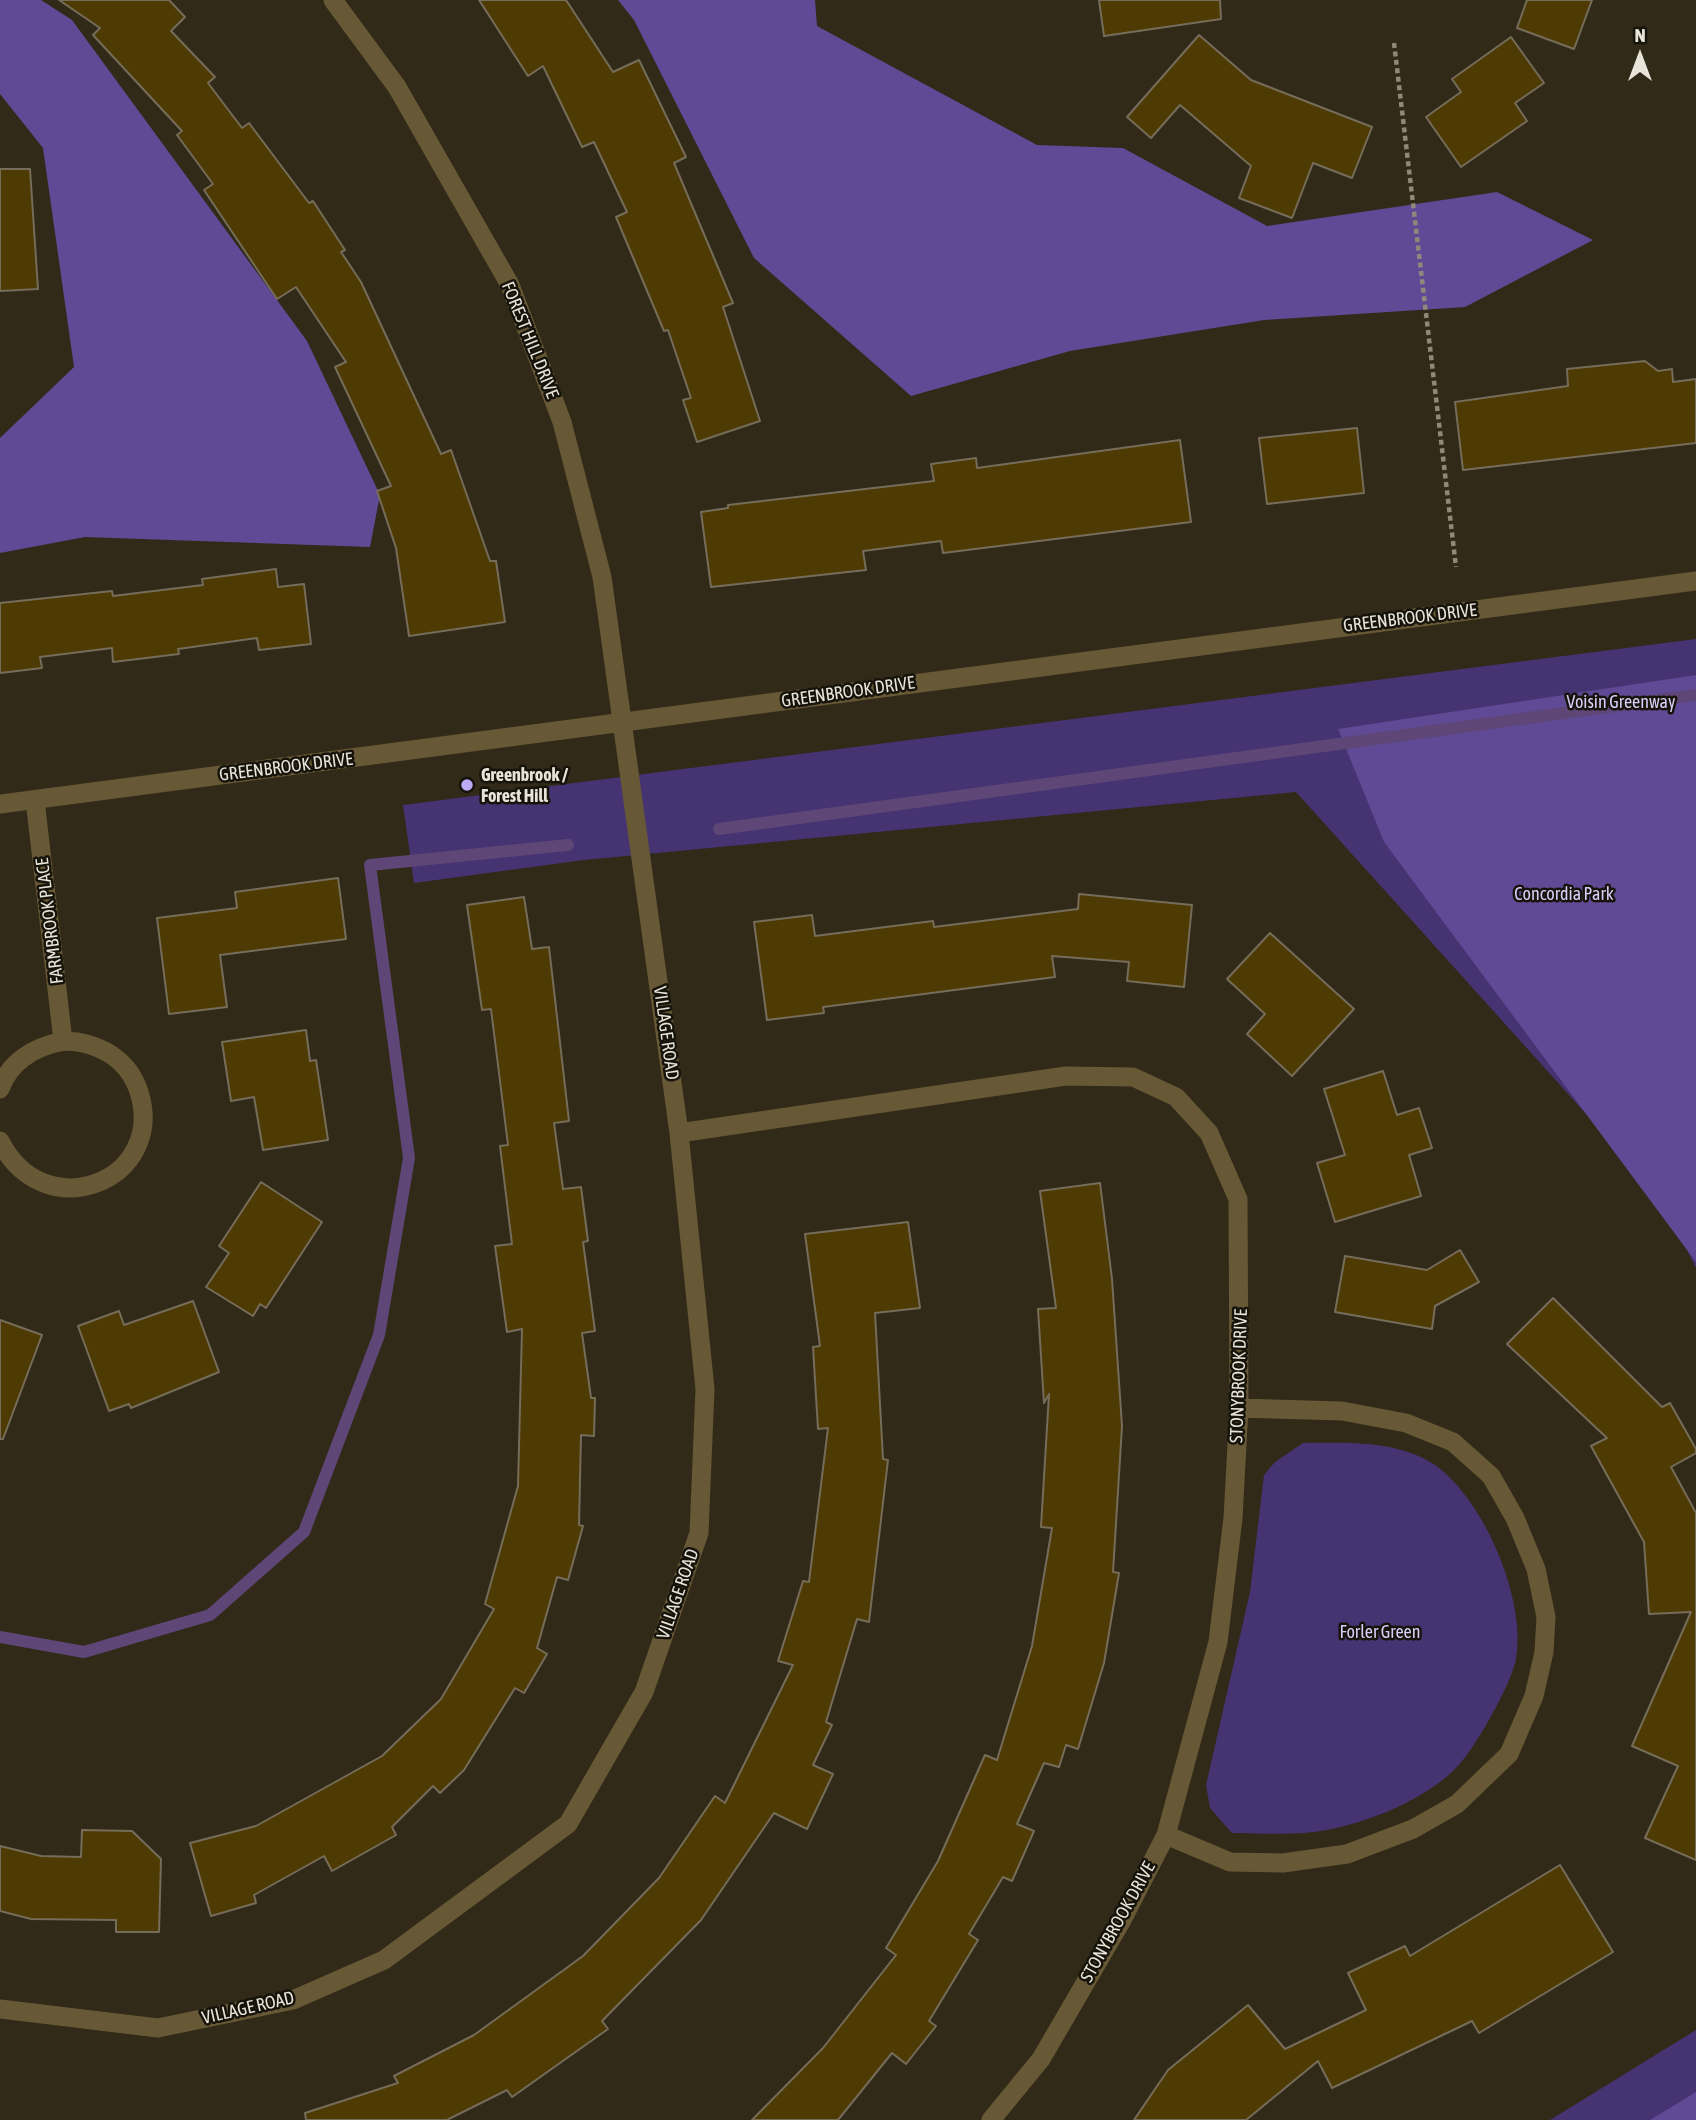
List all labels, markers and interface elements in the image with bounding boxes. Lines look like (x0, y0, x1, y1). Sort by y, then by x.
north arrow (1605, 21, 1675, 91)
text: N (1634, 24, 1646, 46)
street label: FOREST HILL DRIVE (497, 278, 563, 402)
street label: GREENBROOK DRIVE (1342, 599, 1478, 637)
street label: GREENBROOK DRIVE (780, 672, 916, 712)
park label: Voisin Greenway (1567, 691, 1675, 713)
street label: GREENBROOK DRIVE (218, 748, 354, 786)
place label: Greenbrook / Forest Hill (481, 764, 568, 806)
marker: Greenbrook / Forest Hill (459, 777, 475, 793)
street label: FARMBROOK PLACE (32, 857, 68, 985)
park label: Concordia Park (1514, 883, 1614, 905)
street label: VILLAGE ROAD (649, 985, 683, 1081)
street label: STONYBROOK DRIVE (1226, 1309, 1252, 1443)
street label: VILLAGE ROAD (652, 1546, 704, 1642)
park label: Forler Green (1339, 1621, 1421, 1643)
street label: STONYBROOK DRIVE (1076, 1858, 1160, 1986)
street label: VILLAGE ROAD (200, 1987, 296, 2029)

